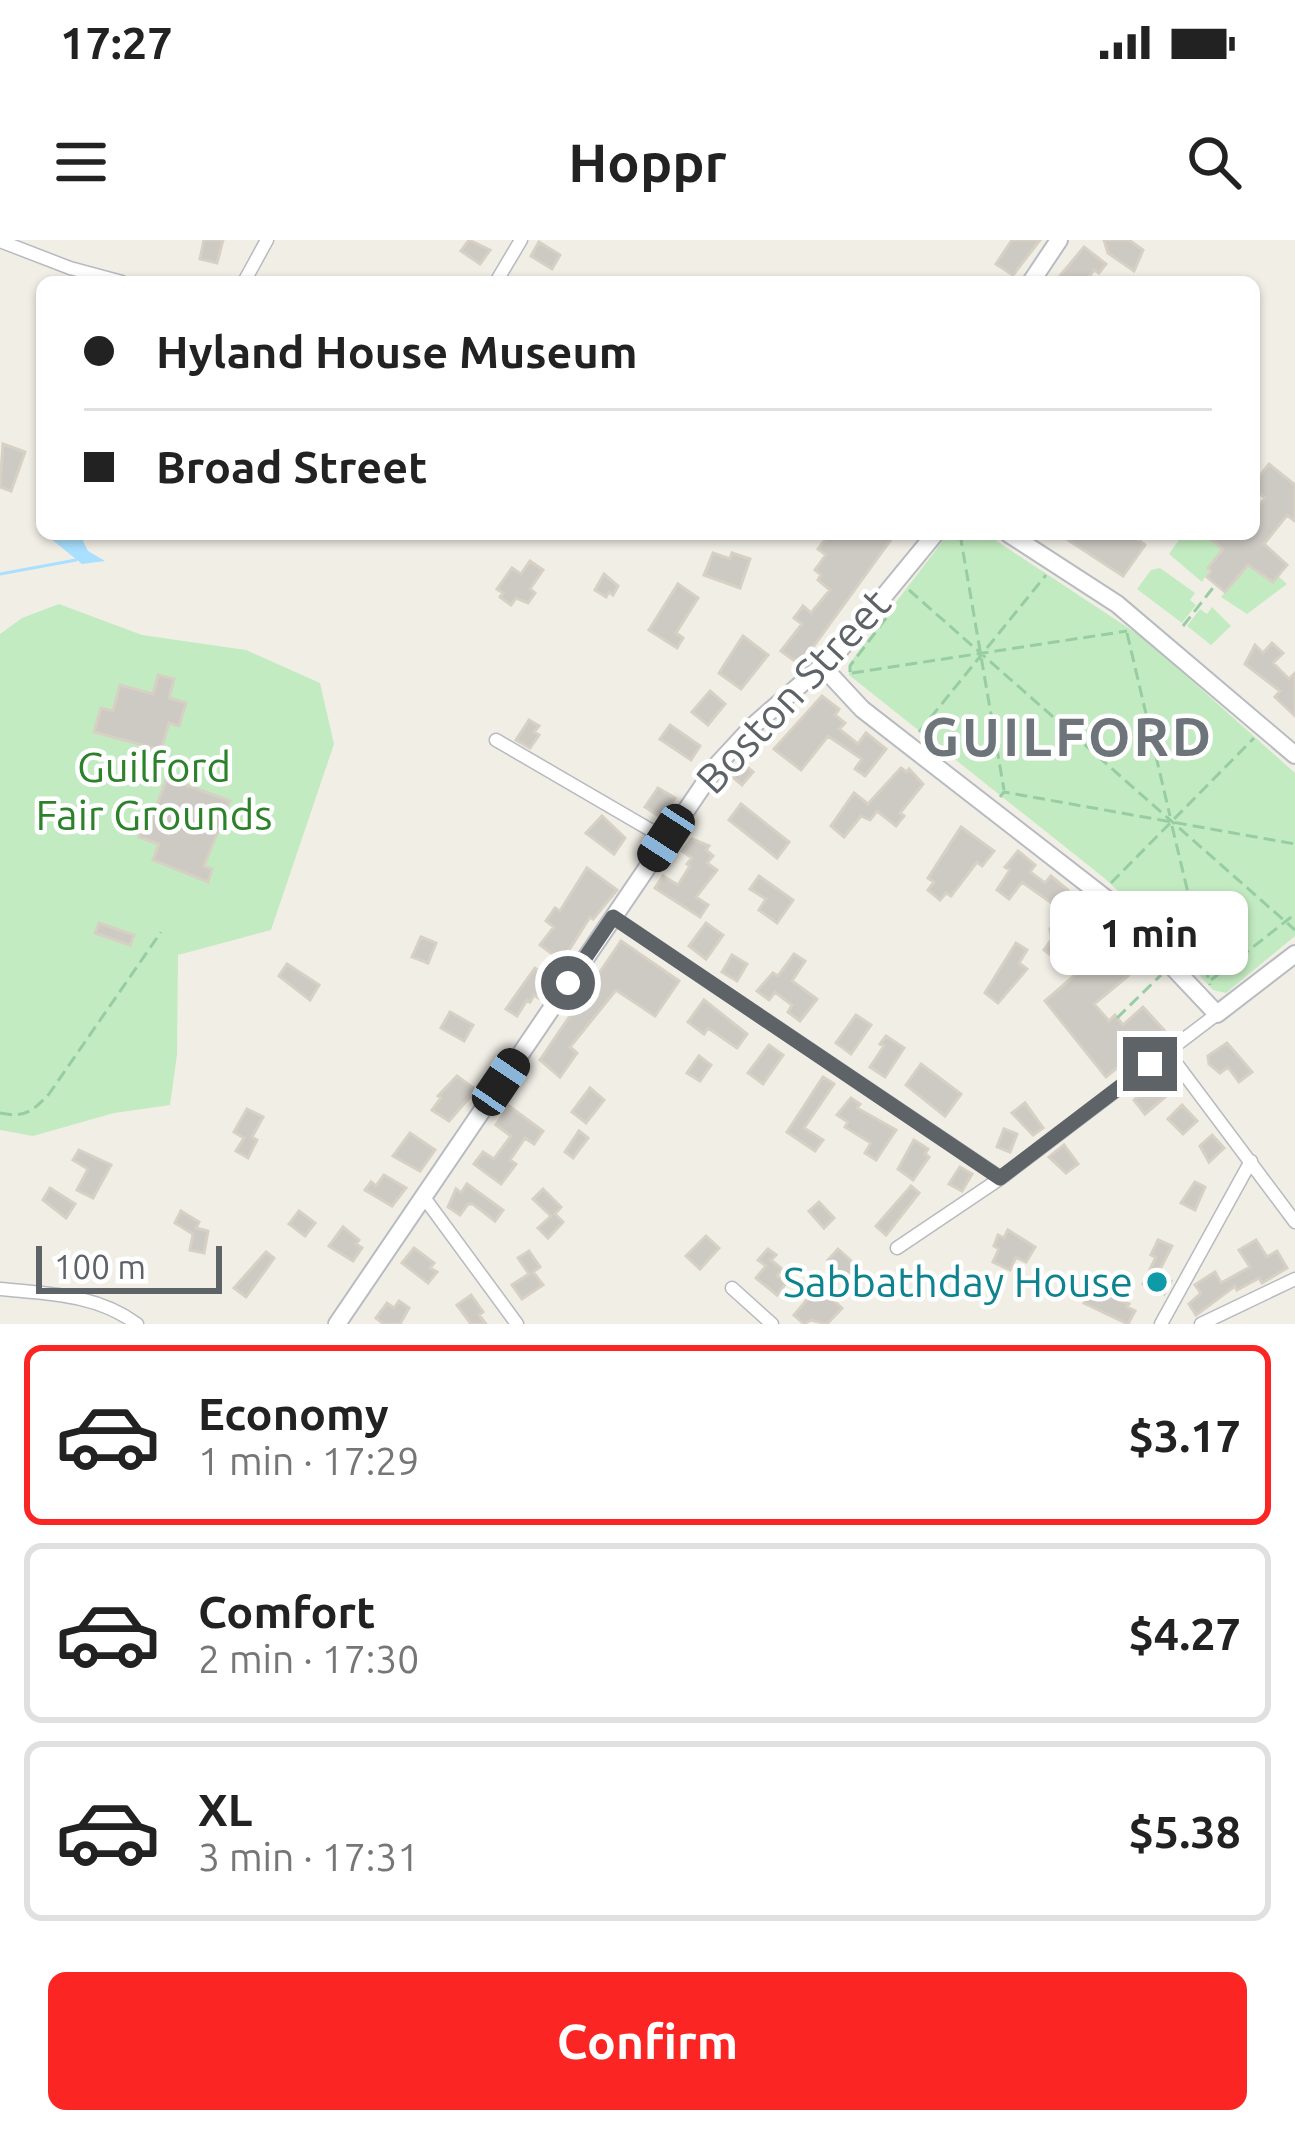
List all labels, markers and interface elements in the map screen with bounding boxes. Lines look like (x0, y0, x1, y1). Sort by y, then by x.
text: 17:27 (60, 17, 173, 68)
icon: menu (48, 129, 114, 195)
icon: search (1181, 129, 1247, 195)
text: Hoppr (568, 132, 727, 192)
text: Hyland House Museum (156, 326, 638, 377)
text: Broad Street (156, 441, 427, 492)
street label: Boston Street (686, 579, 899, 802)
district label: GUILFORD (922, 706, 1214, 766)
park label: Guilford Fair Grounds (36, 743, 272, 838)
car (631, 798, 701, 878)
callout: 1 min (1051, 890, 1249, 974)
text: 1 min (1100, 911, 1198, 954)
route start (541, 956, 595, 1010)
route end (1123, 1037, 1177, 1091)
car (466, 1042, 536, 1122)
scale bar (36, 1240, 222, 1293)
text: 100 m (54, 1248, 146, 1285)
place label: Sabbathday House (783, 1258, 1133, 1305)
marker: Sabbathday House (1144, 1269, 1170, 1295)
icon: car (54, 1381, 162, 1489)
text: Economy (198, 1388, 389, 1439)
text: $3.17 (1128, 1410, 1241, 1461)
text: 1 min · 17:29 (198, 1439, 419, 1482)
icon: car (54, 1579, 162, 1687)
text: Comfort (198, 1586, 375, 1637)
text: $4.27 (1128, 1608, 1241, 1659)
text: 2 min · 17:30 (198, 1637, 419, 1680)
icon: car (54, 1777, 162, 1885)
text: XL (198, 1784, 252, 1835)
text: $5.38 (1128, 1806, 1241, 1857)
text: 3 min · 17:31 (198, 1835, 419, 1878)
button: Confirm (48, 1972, 1247, 2110)

